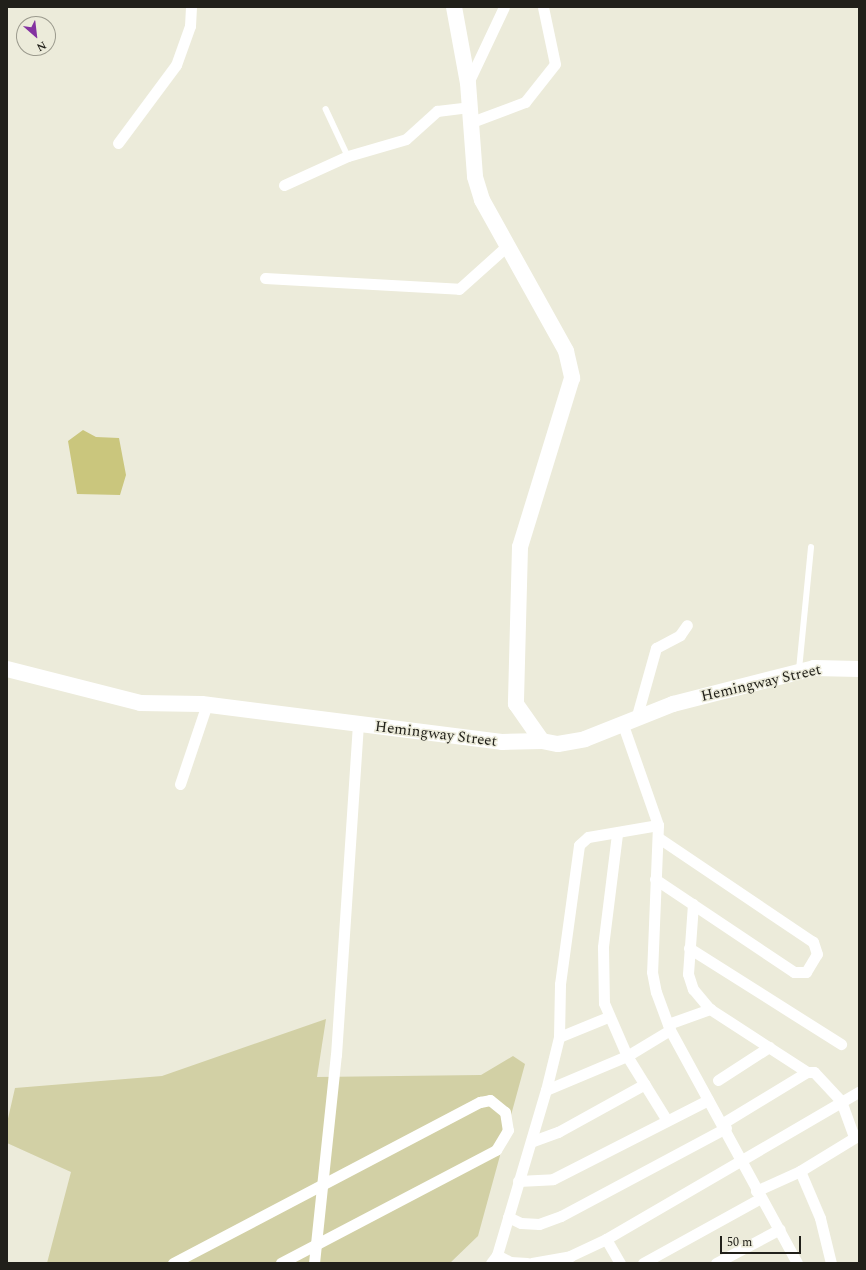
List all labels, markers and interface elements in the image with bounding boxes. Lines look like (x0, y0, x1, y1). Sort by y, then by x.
north arrow (16, 16, 56, 56)
text: N (33, 37, 49, 56)
street label: Hemingway Street (699, 660, 823, 706)
street label: Hemingway Street (374, 718, 498, 750)
scale bar (722, 1228, 803, 1254)
text: 50 m (727, 1233, 752, 1252)

